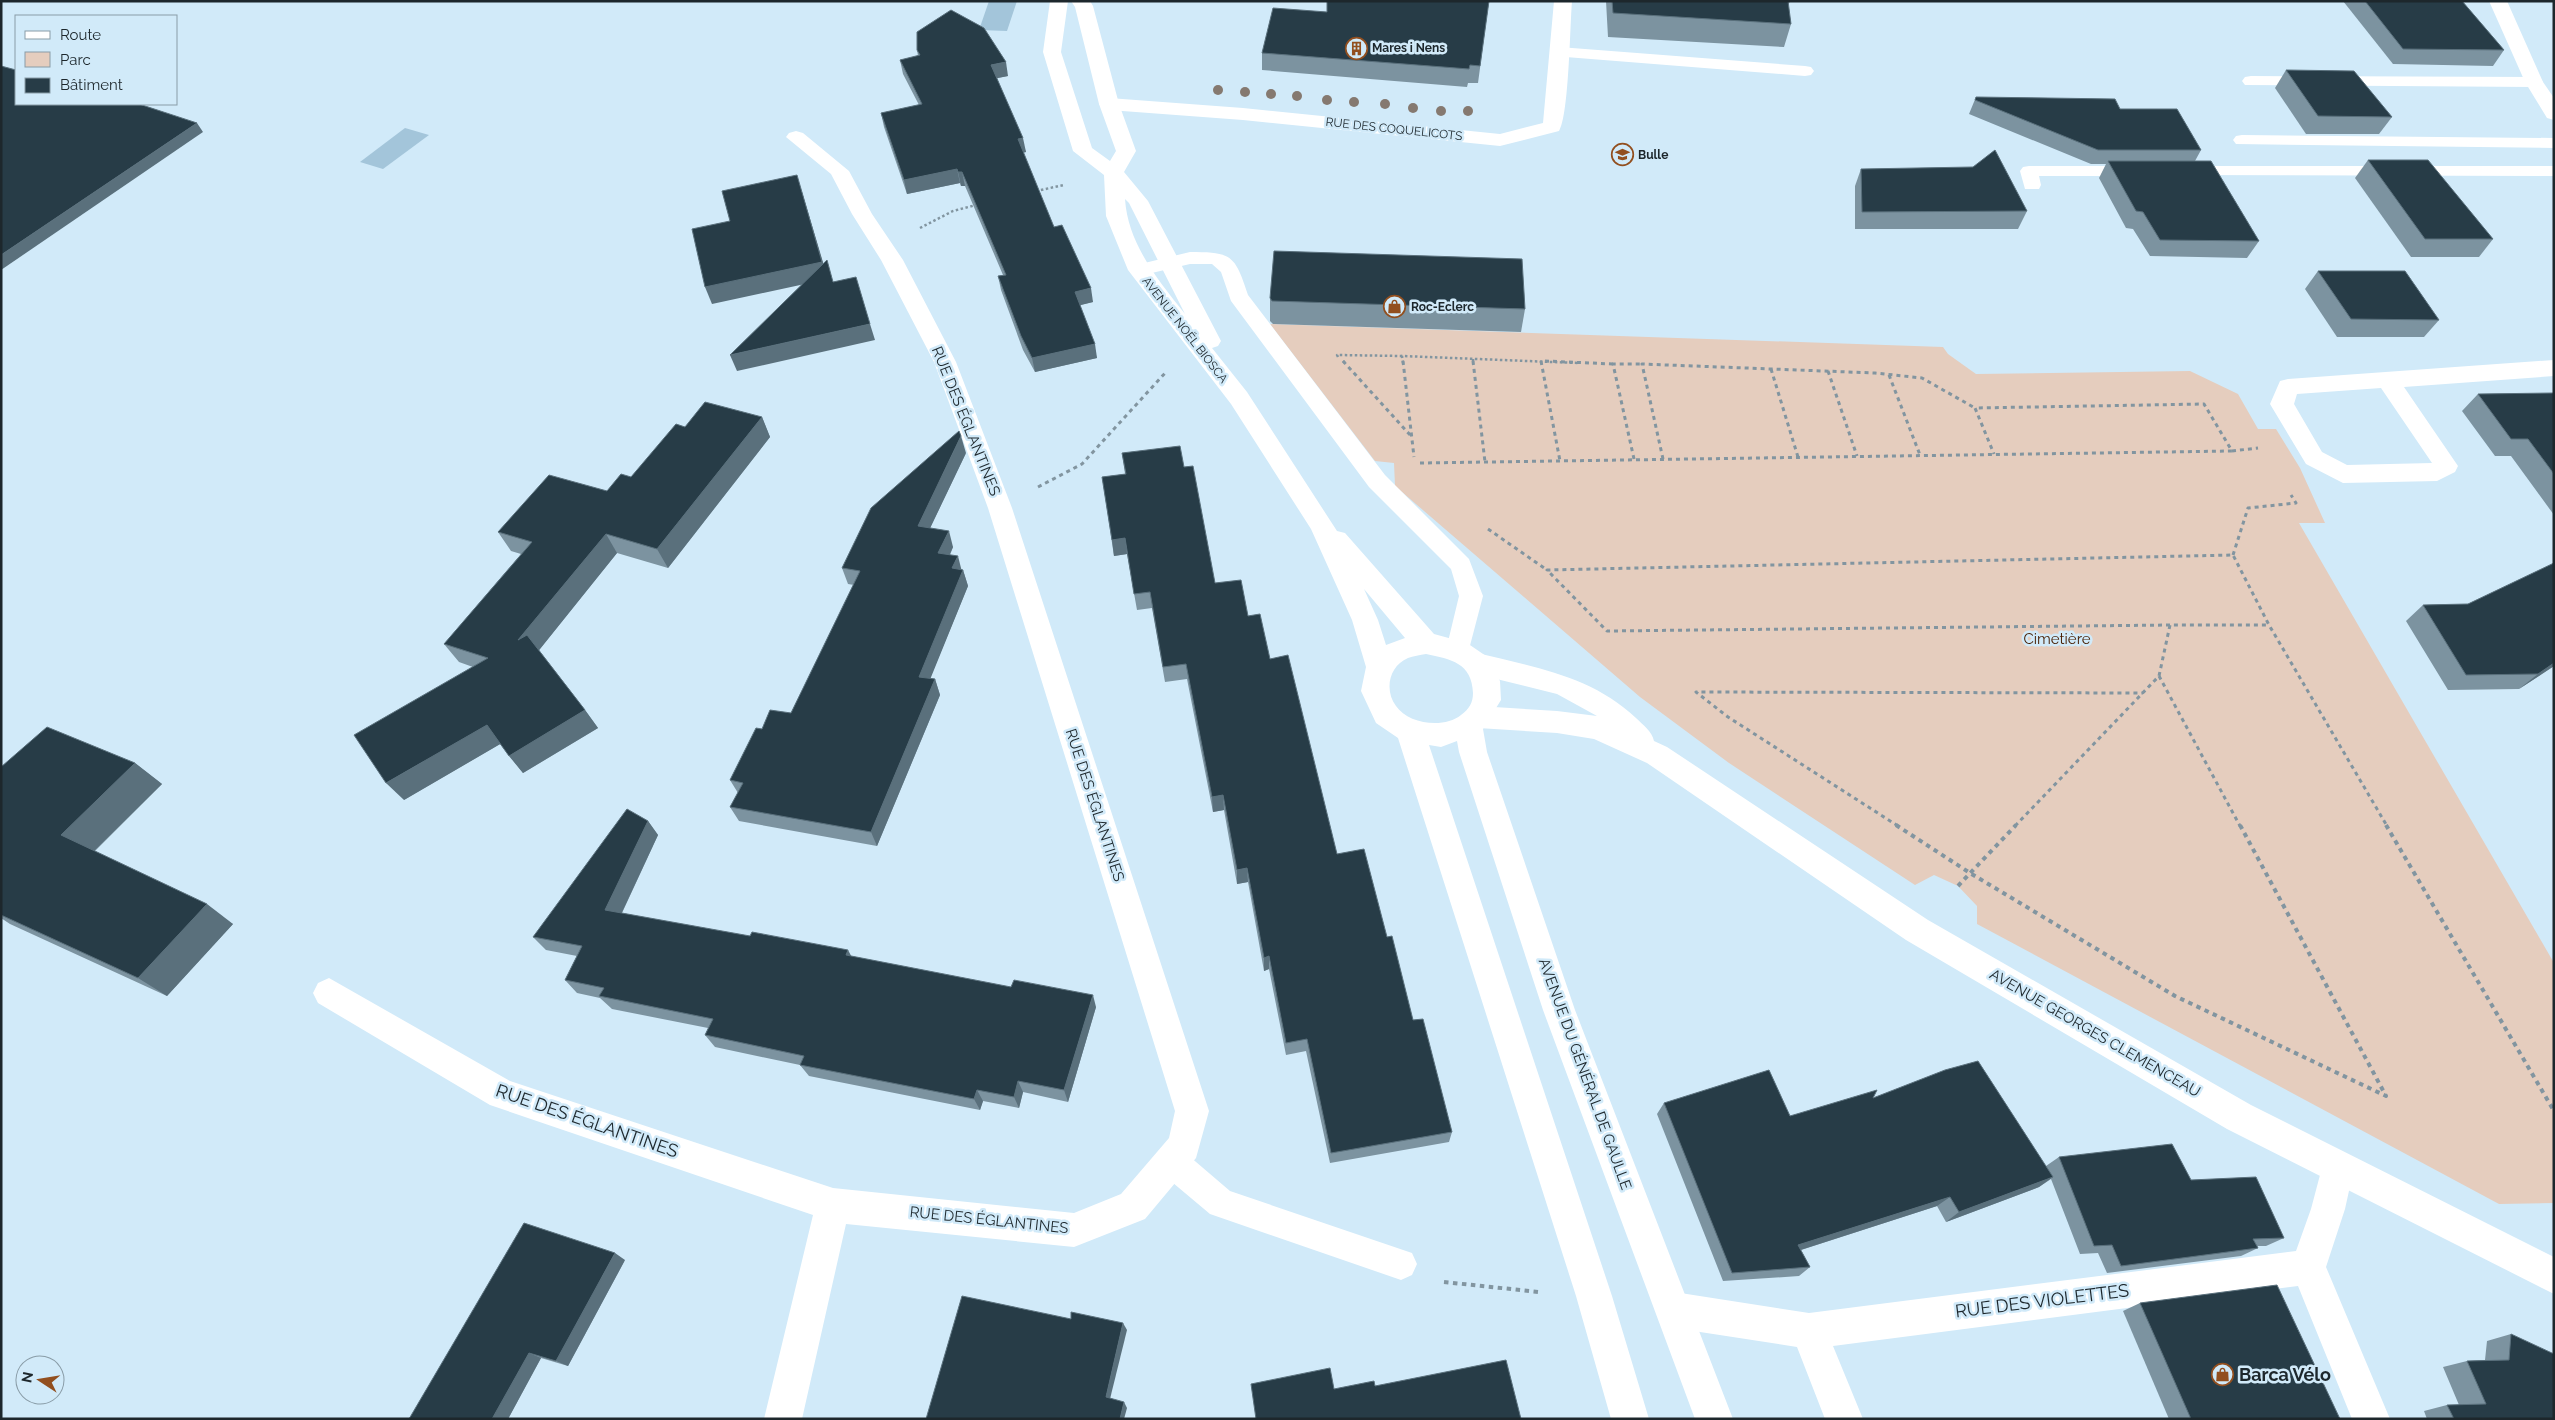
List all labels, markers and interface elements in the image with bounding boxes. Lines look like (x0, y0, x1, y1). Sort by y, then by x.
legend (15, 15, 178, 105)
text: Route (60, 26, 101, 44)
building icon: Mares i Nens (1344, 36, 1368, 60)
place label: Mares i Nens (1372, 41, 1445, 55)
text: Parc (60, 51, 91, 69)
text: Bâtiment (60, 76, 123, 94)
street label: RUE DES COQUELICOTS (1325, 115, 1463, 143)
school or university icon: Bulle (1610, 143, 1634, 167)
place label: Bulle (1638, 148, 1668, 162)
street label: AVENUE NOËL BIOSCA (1139, 274, 1231, 386)
shop icon: Roc-Eclerc (1383, 295, 1407, 319)
place label: Roc-Eclerc (1411, 300, 1474, 314)
street label: RUE DES ÉGLANTINES (928, 344, 1004, 498)
park label: Cimetière (2023, 630, 2091, 648)
street label: RUE DES ÉGLANTINES (1062, 726, 1128, 884)
street label: AVENUE DU GÉNÉRAL DE GAULLE (1535, 956, 1635, 1192)
street label: AVENUE GEORGES CLEMENCEAU (1986, 965, 2204, 1101)
street label: RUE DES ÉGLANTINES (493, 1078, 681, 1162)
street label: RUE DES ÉGLANTINES (909, 1203, 1069, 1237)
street label: RUE DES VIOLETTES (1954, 1279, 2130, 1322)
north arrow (15, 1355, 65, 1405)
shop icon: Barca Vélo (2211, 1363, 2235, 1387)
place label: Barca Vélo (2239, 1364, 2331, 1385)
text: N (18, 1370, 36, 1384)

